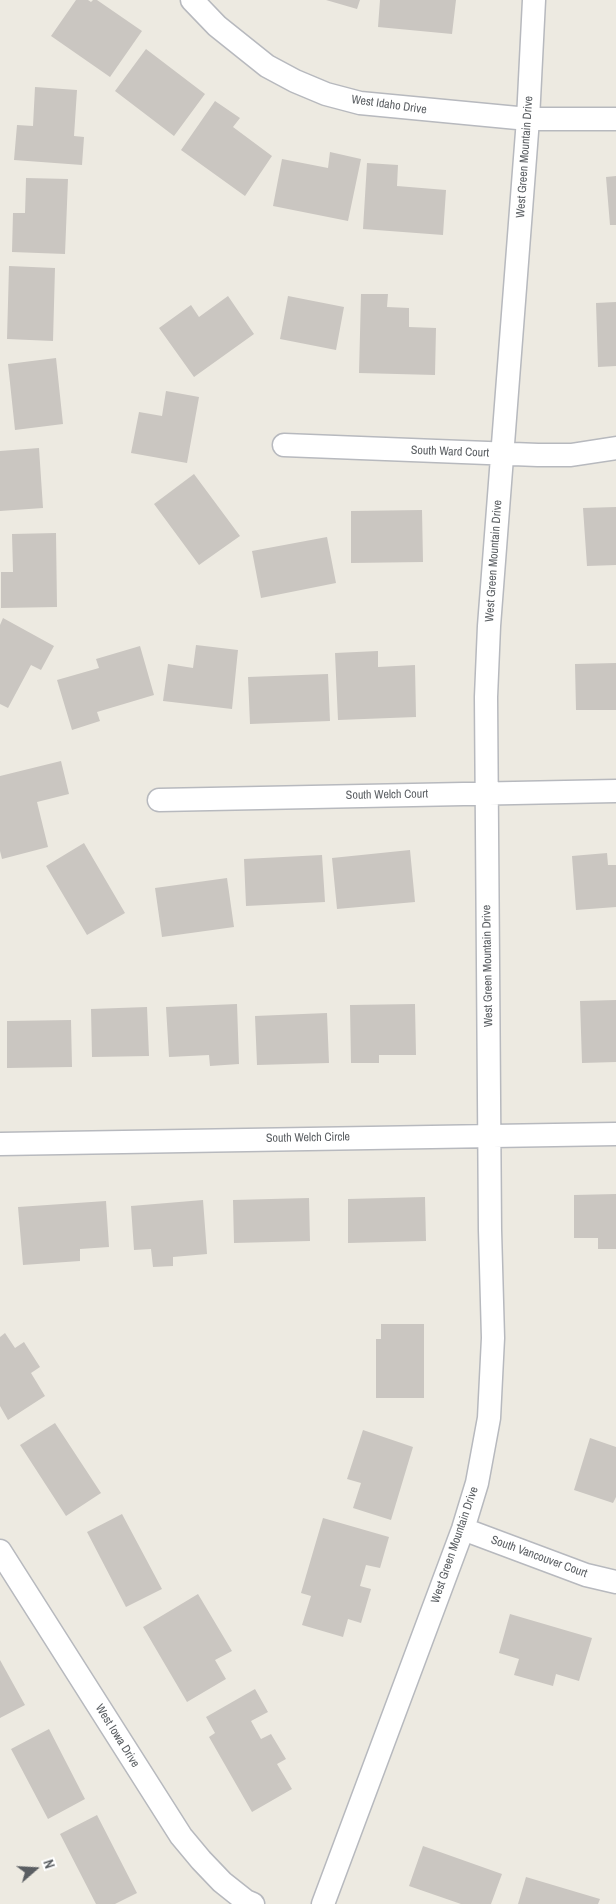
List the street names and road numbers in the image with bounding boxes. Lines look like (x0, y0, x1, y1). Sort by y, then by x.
street label: West Idaho Drive (350, 93, 428, 117)
street label: West Green Mountain Drive (514, 95, 536, 219)
street label: South Ward Court (411, 443, 489, 461)
street label: West Green Mountain Drive (483, 499, 505, 623)
street label: South Welch Court (346, 787, 428, 803)
street label: West Green Mountain Drive (480, 905, 496, 1027)
street label: South Welch Circle (266, 1130, 350, 1146)
street label: West Green Mountain Drive (428, 1485, 482, 1605)
street label: South Vancouver Court (489, 1533, 589, 1581)
street label: West Iowa Drive (92, 1702, 142, 1770)

